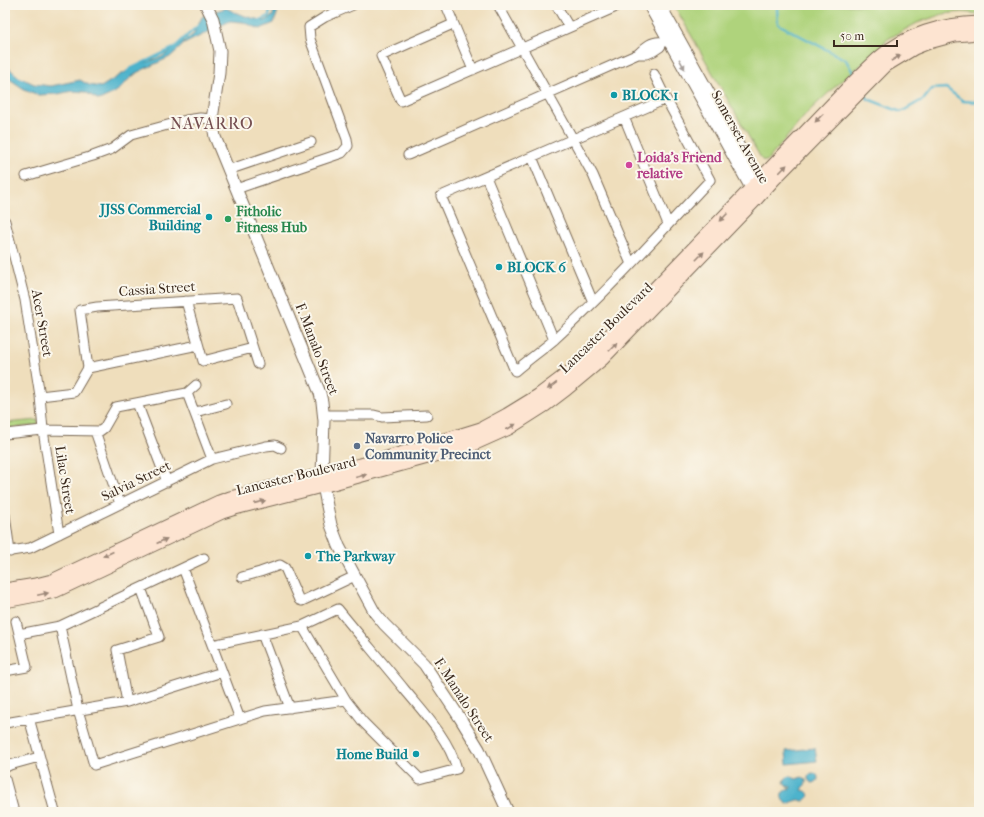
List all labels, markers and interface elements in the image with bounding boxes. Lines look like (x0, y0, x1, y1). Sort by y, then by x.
scale bar (834, 22, 897, 48)
text: 50 m (840, 29, 864, 43)
one-way arrow (890, 55, 902, 62)
one-way arrow (678, 58, 685, 70)
place label: BLOCK 1 (622, 87, 678, 104)
street label: Somerset Avenue (707, 87, 773, 187)
marker: BLOCK 1 (609, 90, 619, 100)
one-way arrow (814, 113, 824, 123)
district label: NAVARRO (170, 114, 254, 133)
place label: Loida’s Friend relative (636, 149, 723, 182)
marker: Loida’s Friend relative (624, 160, 634, 170)
one-way arrow (778, 164, 788, 174)
place label: JJSS Commercial Building (98, 201, 202, 234)
place label: Fitholic Fitness Hub (235, 203, 308, 236)
marker: JJSS Commercial Building (204, 212, 214, 222)
one-way arrow (719, 212, 728, 222)
marker: Fitholic Fitness Hub (223, 214, 233, 224)
one-way arrow (695, 251, 705, 261)
place label: BLOCK 6 (507, 259, 566, 276)
marker: BLOCK 6 (494, 262, 504, 272)
street label: Cassia Street (118, 278, 196, 300)
street label: Lancaster Boulevard (556, 279, 656, 377)
street label: Acer Street (28, 287, 56, 358)
street label: F. Manalo Street (292, 301, 342, 397)
one-way arrow (608, 342, 618, 352)
one-way arrow (546, 382, 557, 390)
one-way arrow (505, 423, 517, 430)
place label: Navarro Police Community Precinct (365, 430, 492, 463)
marker: Navarro Police Community Precinct (352, 441, 362, 451)
street label: Lilac Street (51, 445, 79, 515)
street label: Lancaster Boulevard (234, 453, 358, 499)
street label: Salvia Street (99, 457, 173, 505)
one-way arrow (355, 473, 367, 479)
one-way arrow (254, 498, 266, 504)
one-way arrow (156, 538, 167, 544)
place label: The Parkway (315, 548, 397, 565)
one-way arrow (102, 551, 113, 557)
marker: The Parkway (303, 551, 313, 561)
one-way arrow (37, 590, 49, 596)
street label: F. Manalo Street (430, 655, 498, 745)
place label: Home Build (336, 746, 409, 763)
marker: Home Build (411, 749, 421, 759)

